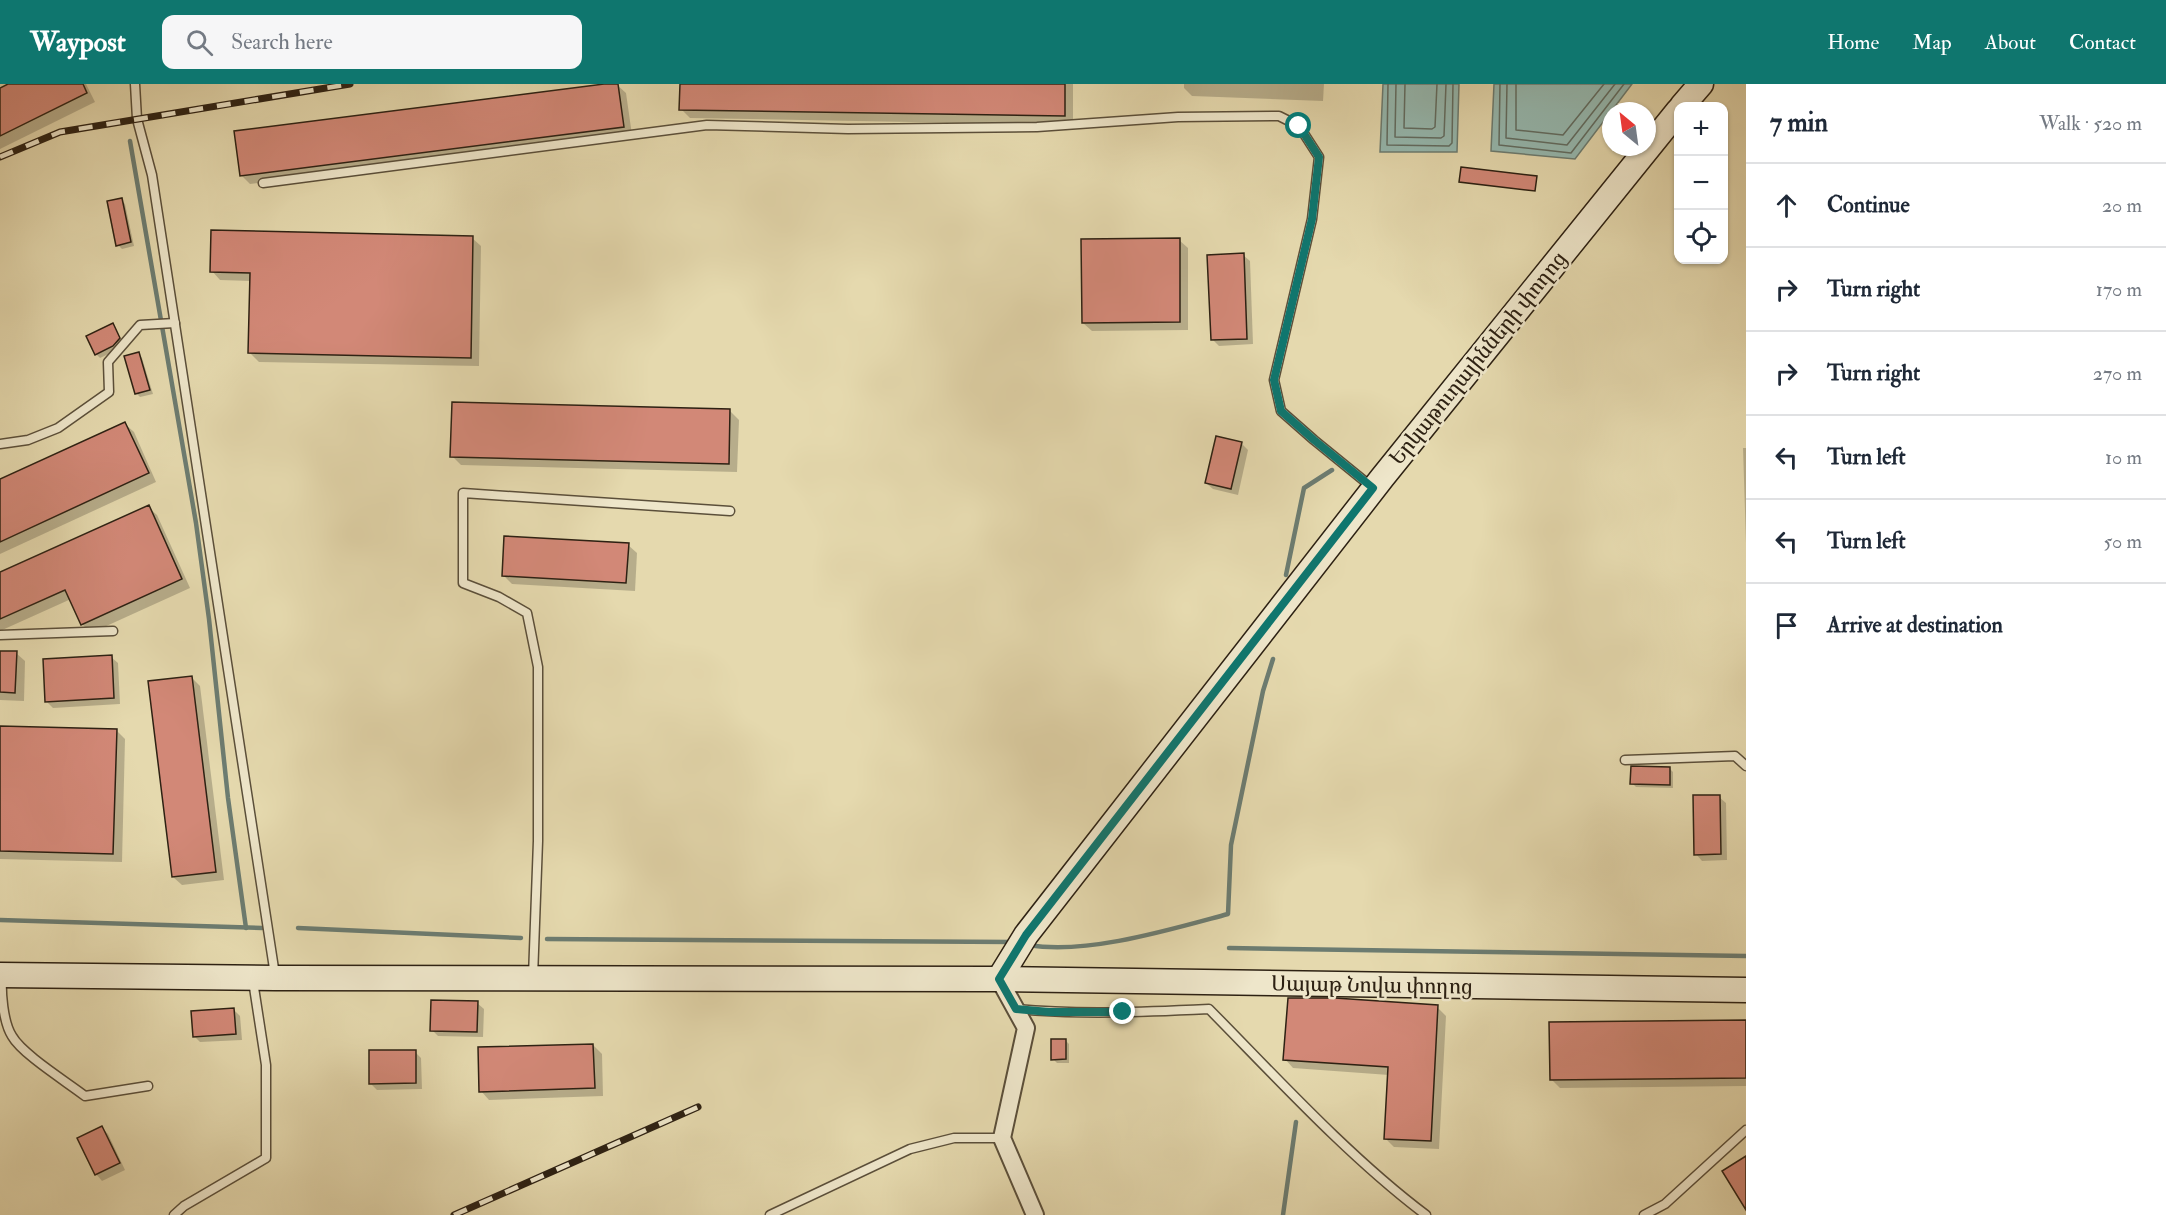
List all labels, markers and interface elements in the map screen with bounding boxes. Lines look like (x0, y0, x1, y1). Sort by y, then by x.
search box (162, 15, 582, 69)
text: Waypost (30, 25, 126, 60)
icon: search (183, 26, 216, 59)
text: Search here (231, 28, 333, 56)
text: Home (1827, 29, 1879, 56)
text: Map (1912, 29, 1952, 56)
text: About (1985, 29, 2036, 56)
text: Contact (2069, 29, 2136, 56)
north arrow (1602, 102, 1656, 156)
map controls (1674, 102, 1728, 264)
button: + (1674, 102, 1728, 156)
text: 7 min (1770, 107, 1828, 139)
text: Walk · 520 m (2039, 111, 2142, 136)
route start (1285, 112, 1311, 138)
button: − (1674, 156, 1728, 210)
icon: ahead (1770, 189, 1803, 222)
text: Continue (1827, 191, 1910, 219)
text: 20 m (2102, 193, 2142, 218)
button: locate (1674, 210, 1728, 264)
street label: Երկաթուղայինների փողոց (1384, 246, 1573, 471)
icon: right (1770, 273, 1803, 306)
text: Turn right (1827, 275, 1920, 303)
text: 170 m (2096, 277, 2142, 302)
icon: right (1770, 357, 1803, 390)
text: Turn right (1827, 359, 1920, 387)
text: 270 m (2093, 361, 2142, 386)
icon: left (1770, 441, 1803, 474)
text: Turn left (1827, 443, 1906, 471)
text: 10 m (2105, 445, 2142, 470)
icon: left (1770, 525, 1803, 558)
text: Turn left (1827, 527, 1906, 555)
text: 50 m (2103, 529, 2142, 554)
icon: arrive (1770, 609, 1803, 642)
text: Arrive at destination (1827, 611, 2003, 639)
street label: Սայաթ Նովա փողոց (1271, 970, 1473, 1001)
route end (1109, 998, 1135, 1024)

